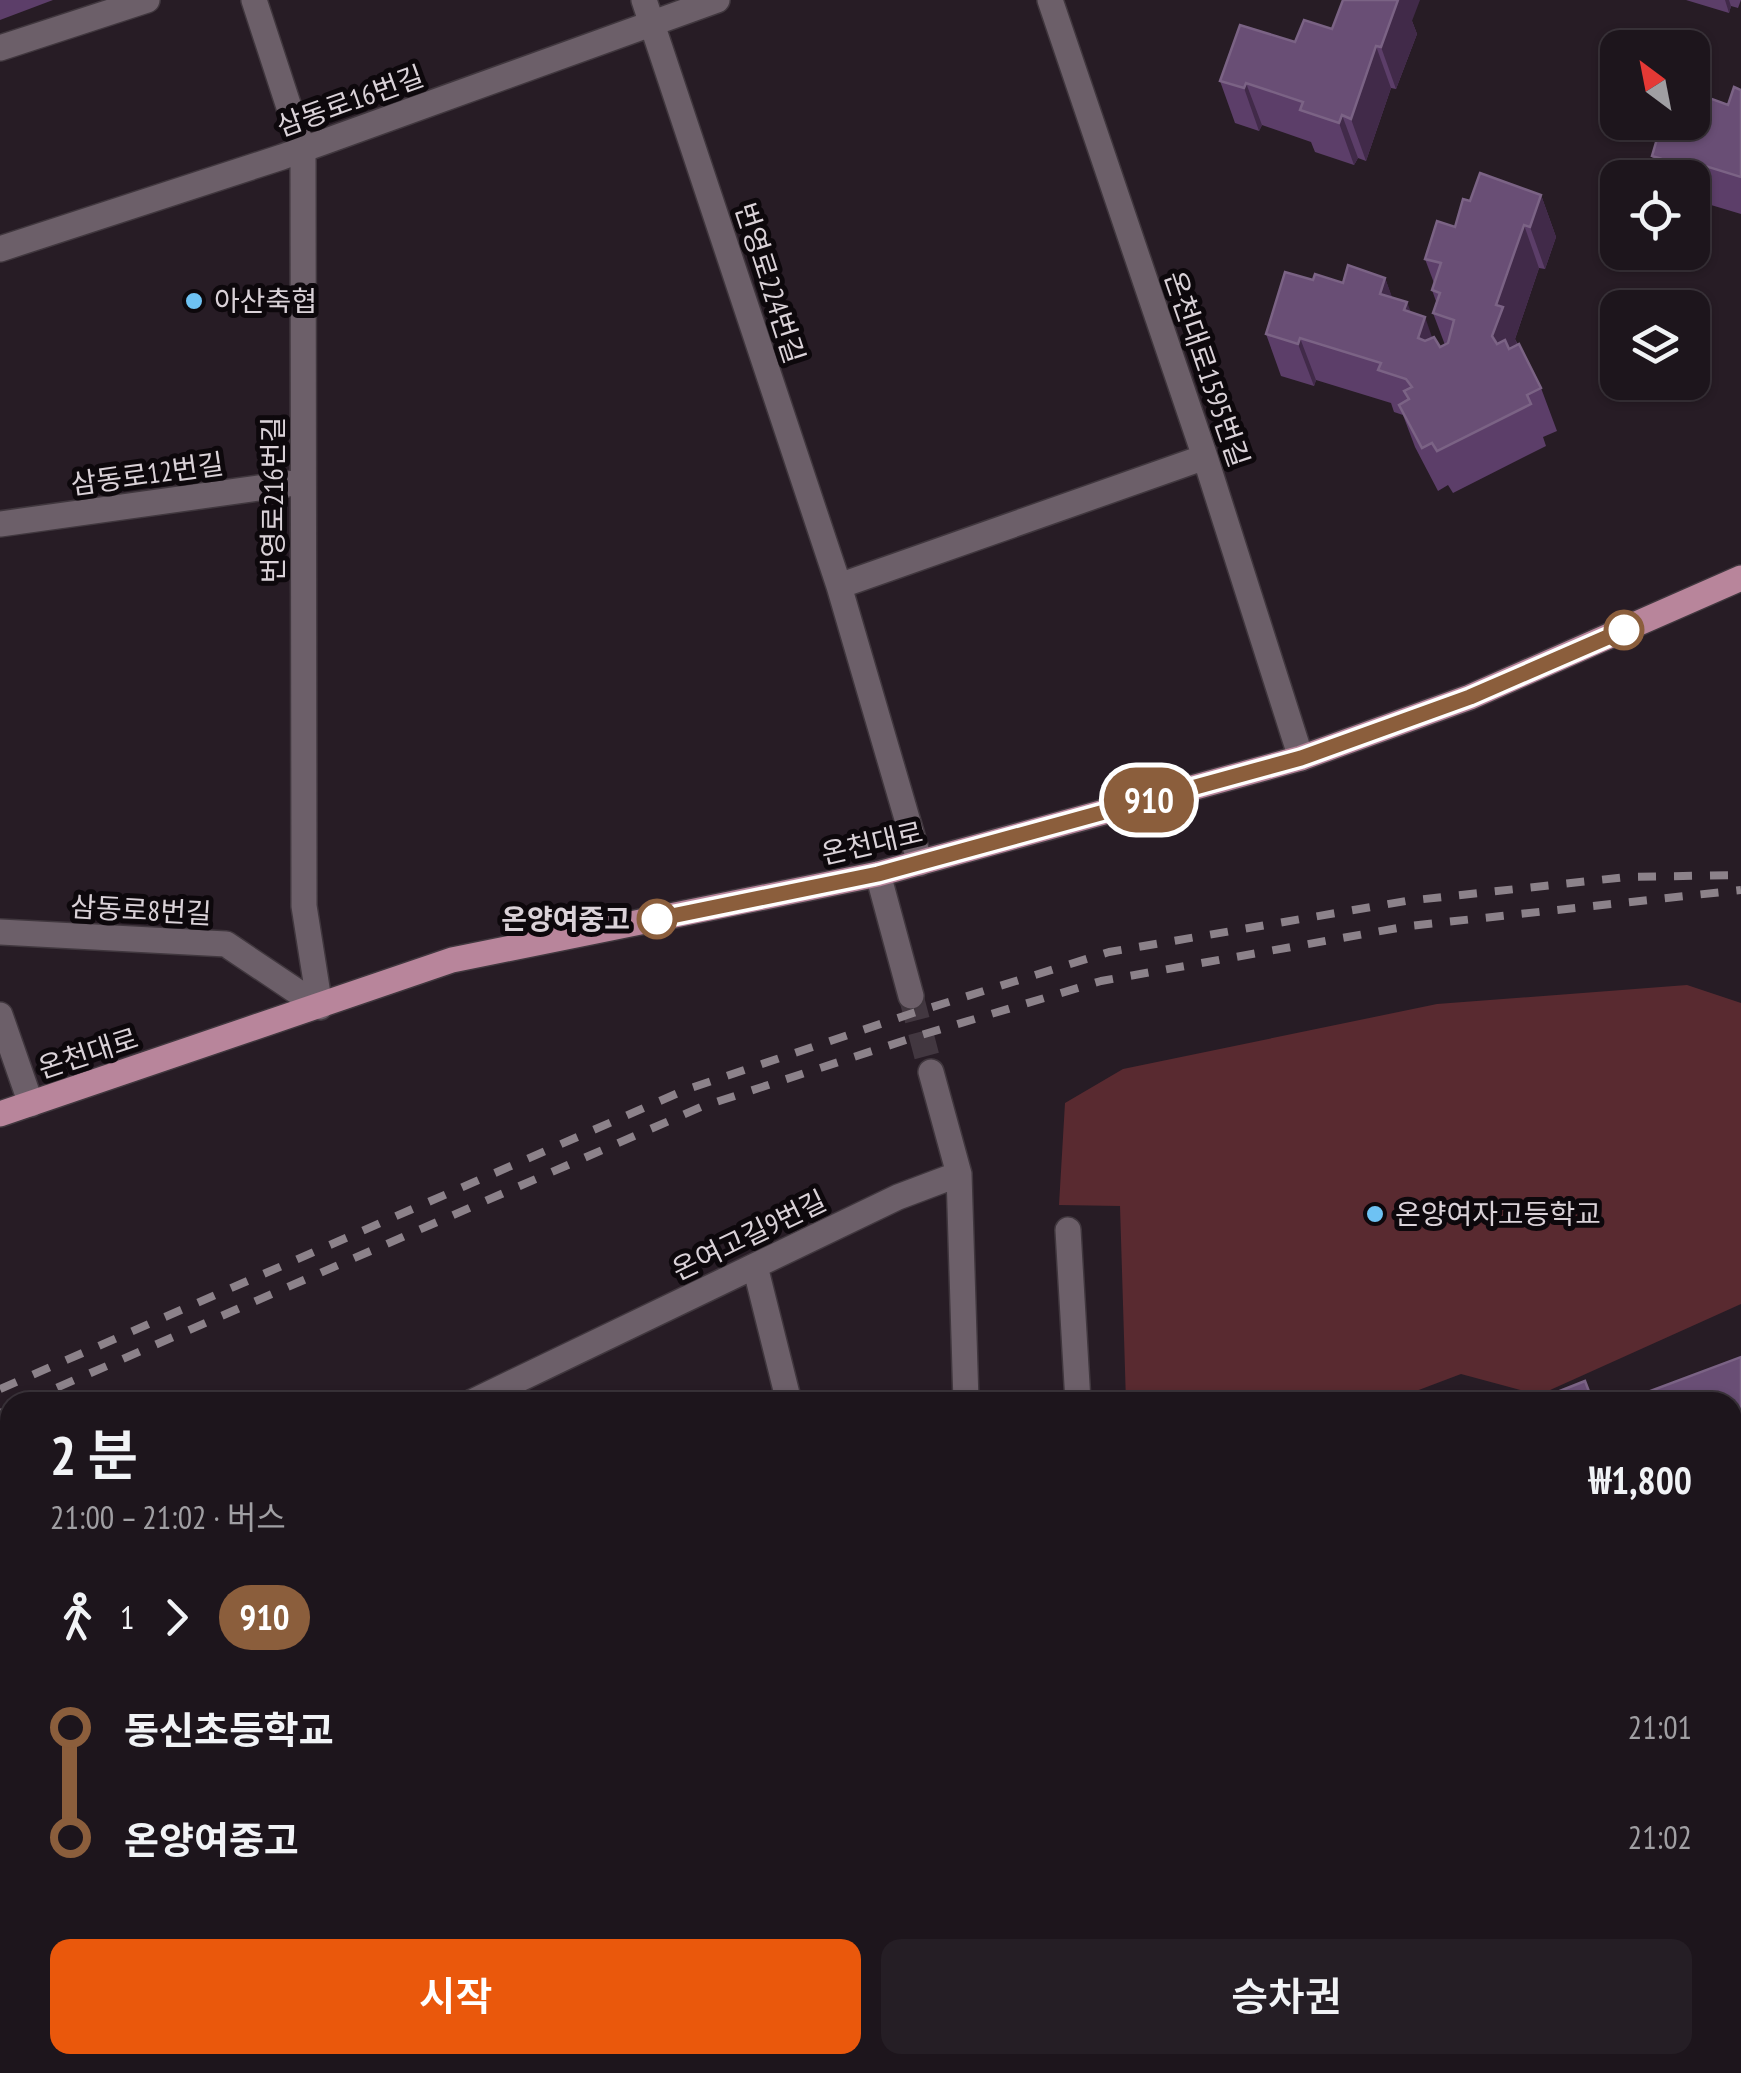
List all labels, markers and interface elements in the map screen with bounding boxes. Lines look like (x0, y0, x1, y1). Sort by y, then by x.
north arrow (1600, 30, 1710, 140)
map controls (1600, 30, 1710, 400)
street label: 삼동로16번길 (271, 57, 429, 144)
button: locate (1600, 160, 1710, 270)
street label: 번영로224번길 (727, 198, 814, 368)
street label: 온천대로1595번길 (1157, 266, 1258, 472)
place label: 아산축협 (214, 282, 317, 319)
marker: 아산축협 (183, 290, 205, 312)
button: layers (1600, 290, 1710, 400)
street label: 번영로216번길 (254, 417, 291, 583)
street label: 삼동로12번길 (68, 444, 226, 503)
unlabelled marker (1605, 611, 1643, 649)
line badge: 910 (1092, 768, 1206, 832)
text: 910 (1124, 777, 1174, 823)
street label: 온천대로 (818, 813, 926, 872)
street label: 삼동로8번길 (69, 887, 213, 932)
place label: 온양여중고 (501, 900, 630, 937)
marker: 온양여중고 (638, 900, 676, 938)
street label: 온천대로 (33, 1019, 143, 1086)
street label: 온여고길9번길 (666, 1181, 832, 1288)
place label: 온양여자고등학교 (1395, 1195, 1601, 1232)
marker: 온양여자고등학교 (1364, 1203, 1386, 1225)
text: 2 분 (50, 1419, 138, 1490)
text: ₩1,800 (1589, 1455, 1692, 1504)
text: 21:00 – 21:02 · 버스 (50, 1496, 286, 1538)
icon: walk (50, 1590, 105, 1645)
icon: forward (149, 1590, 204, 1645)
text: 910 (239, 1594, 290, 1640)
text: 1 (120, 1596, 134, 1638)
text: 동신초등학교 (124, 1705, 334, 1754)
text: 21:01 (1628, 1706, 1692, 1748)
text: 온양여중고 (124, 1815, 299, 1864)
text: 21:02 (1628, 1816, 1692, 1858)
button: 시작 (50, 1939, 861, 2054)
button: 승차권 (881, 1939, 1692, 2054)

